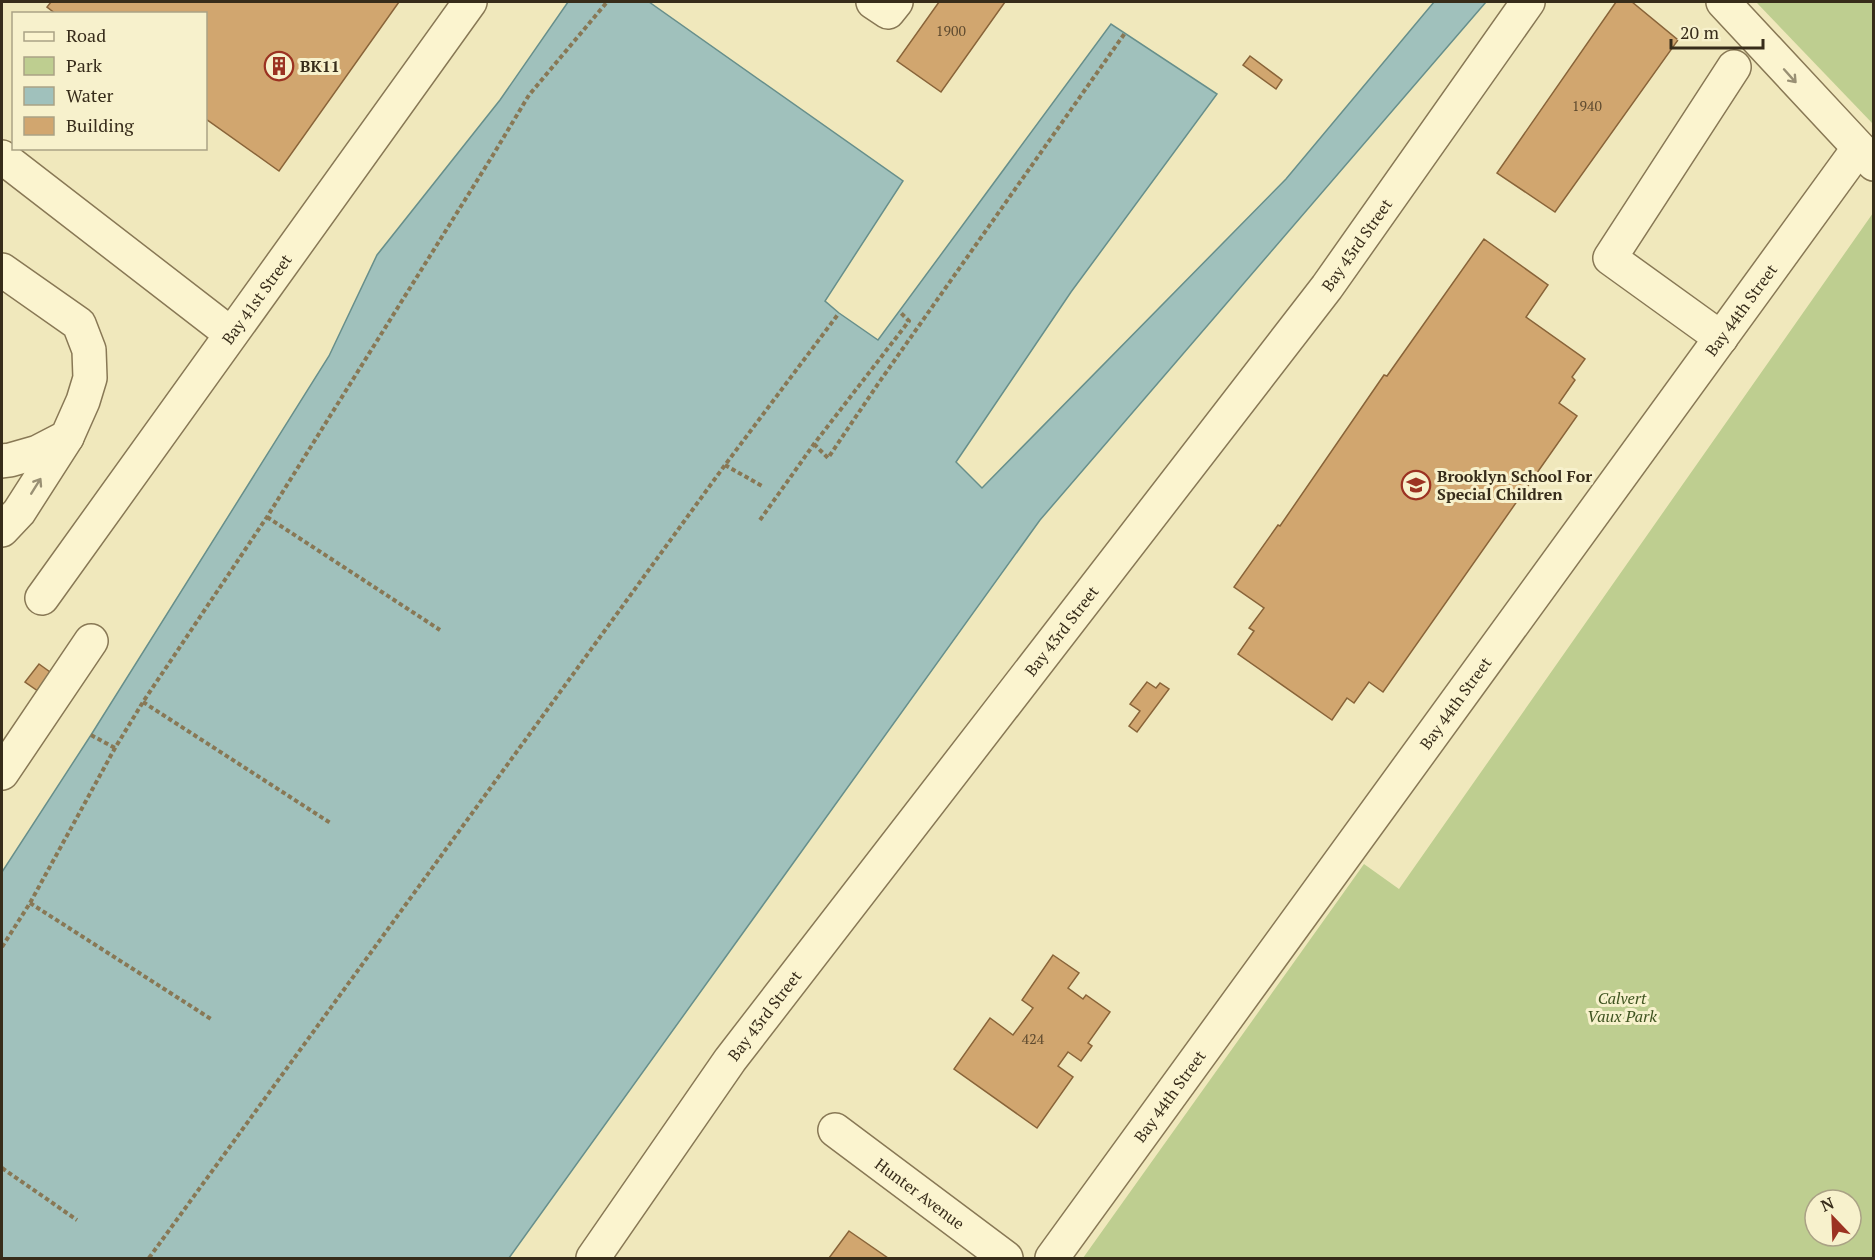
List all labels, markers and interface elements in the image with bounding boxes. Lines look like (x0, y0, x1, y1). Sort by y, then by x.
legend (12, 12, 207, 150)
scale bar (1671, 12, 1762, 50)
text: 20 m (1680, 20, 1720, 44)
house number: 1900 (936, 21, 966, 40)
text: Road (66, 23, 106, 47)
building icon: BK11 (263, 50, 295, 82)
text: Park (66, 53, 103, 77)
place label: BK11 (300, 55, 340, 77)
one-way arrow (1783, 68, 1797, 83)
text: Water (66, 83, 113, 107)
house number: 1940 (1572, 96, 1602, 115)
text: Building (66, 113, 134, 137)
street label: Bay 43rd Street (1316, 194, 1397, 296)
street label: Bay 41st Street (217, 249, 297, 349)
street label: Bay 44th Street (1700, 259, 1782, 360)
place label: Brooklyn School For Special Children (1437, 465, 1592, 505)
school or university icon: Brooklyn School For Special Children (1400, 469, 1432, 501)
one-way arrow (30, 477, 43, 494)
street label: Bay 43rd Street (1020, 581, 1103, 681)
street label: Bay 44th Street (1414, 652, 1496, 754)
street label: Bay 43rd Street (722, 966, 806, 1065)
park label: Calvert Vaux Park (1587, 987, 1657, 1027)
house number: 424 (1022, 1029, 1045, 1048)
street label: Bay 44th Street (1129, 1046, 1211, 1147)
street label: Hunter Avenue (871, 1153, 969, 1234)
north arrow (1803, 1188, 1863, 1248)
text: N (1817, 1192, 1837, 1217)

